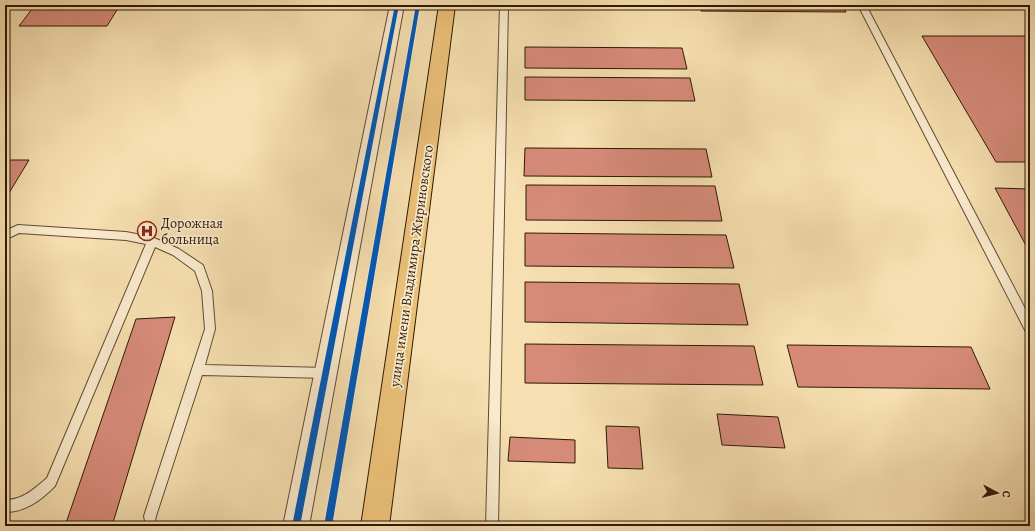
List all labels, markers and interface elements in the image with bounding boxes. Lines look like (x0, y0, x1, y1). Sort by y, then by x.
street label: улица имени Владимира Жириновского (385, 144, 438, 389)
place label: Дорожная больница (161, 214, 223, 249)
hospital icon: Дорожная больница (136, 220, 158, 242)
north arrow (977, 473, 1017, 513)
text: С (999, 490, 1014, 499)

